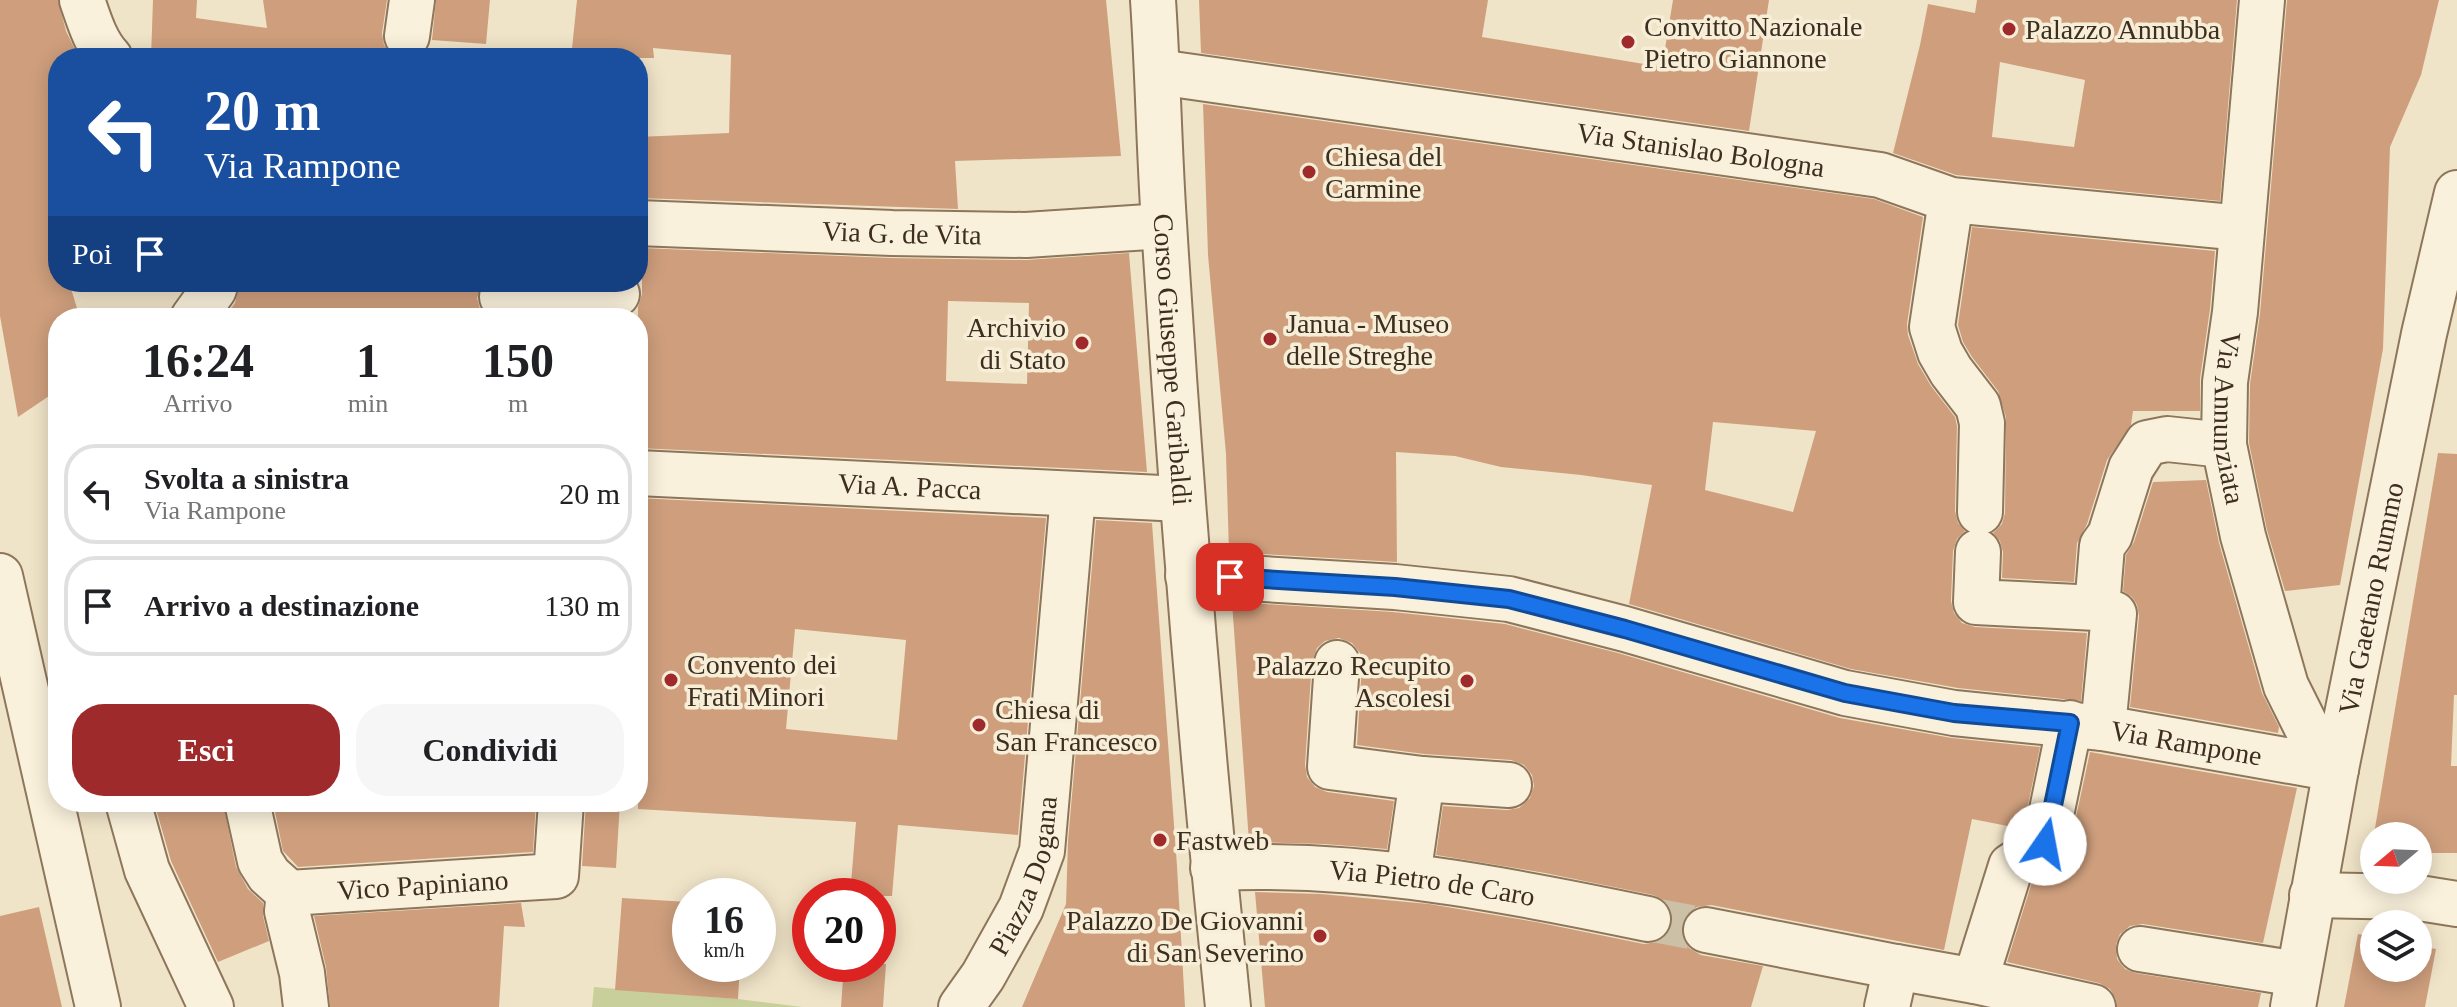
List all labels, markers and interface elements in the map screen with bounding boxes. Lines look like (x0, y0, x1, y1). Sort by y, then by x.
place label: Convitto Nazionale Pietro Giannone (1644, 11, 1863, 74)
place label: Palazzo Annubba (2025, 14, 2221, 45)
marker: Palazzo Annubba (2000, 20, 2018, 38)
marker: Convitto Nazionale Pietro Giannone (1619, 33, 1637, 51)
icon: left (72, 80, 176, 184)
text: 20 m (204, 80, 321, 142)
street label: Via Stanislao Bologna (1574, 117, 1827, 183)
place label: Chiesa del Carmine (1325, 141, 1443, 204)
text: Via Rampone (204, 146, 401, 186)
marker: Chiesa del Carmine (1300, 163, 1318, 181)
street label: Corso Giuseppe Garibaldi (1147, 212, 1198, 507)
street label: Via G. de Vita (821, 215, 982, 250)
icon: arrive (128, 232, 172, 276)
text: Poi (72, 237, 112, 270)
place label: Janua - Museo delle Streghe (1286, 308, 1449, 371)
place label: Archivio di Stato (966, 312, 1066, 375)
marker: Janua - Museo delle Streghe (1261, 330, 1279, 348)
street label: Via Annunziata (2208, 330, 2251, 507)
text: 16:24 (142, 334, 254, 387)
text: 1 (356, 334, 380, 387)
text: 150 (482, 334, 554, 387)
marker: Archivio di Stato (1073, 334, 1091, 352)
text: Arrivo (163, 389, 233, 418)
text: min (348, 389, 388, 418)
text: m (508, 389, 528, 418)
text: Svolta a sinistra (144, 462, 349, 495)
street label: Via A. Pacca (837, 468, 983, 505)
icon: left (76, 472, 120, 516)
text: 20 m (559, 477, 620, 510)
street label: Via Gaetano Rummo (2332, 480, 2410, 717)
text: Via Rampone (144, 496, 286, 525)
pin (1196, 543, 1264, 611)
icon: arrive (1208, 555, 1252, 599)
icon: arrive (76, 584, 120, 628)
text: Arrivo a destinazione (144, 589, 419, 622)
text: 130 m (544, 589, 620, 622)
place label: Convento dei Frati Minori (687, 649, 837, 712)
place label: Palazzo Recupito Ascolesi (1256, 650, 1451, 713)
marker: Convento dei Frati Minori (662, 671, 680, 689)
marker: Palazzo Recupito Ascolesi (1458, 672, 1476, 690)
place label: Chiesa di San Francesco (995, 694, 1158, 757)
button: Esci (72, 704, 340, 796)
button: Condividi (356, 704, 624, 796)
street label: Via Rampone (2108, 715, 2264, 772)
marker: Chiesa di San Francesco (970, 716, 988, 734)
street label: Piazza Dogana (983, 794, 1063, 961)
position arrow (2003, 802, 2087, 886)
north arrow (2360, 822, 2432, 894)
map controls (2360, 822, 2432, 982)
place label: Fastweb (1176, 825, 1269, 856)
marker: Fastweb (1151, 831, 1169, 849)
street label: Via Pietro de Caro (1328, 854, 1538, 912)
street label: Vico Papiniano (336, 864, 509, 906)
speed limit sign: 20 (792, 878, 896, 982)
text: 16 (704, 897, 744, 942)
place label: Palazzo De Giovanni di San Severino (1066, 905, 1304, 968)
button: layers (2360, 910, 2432, 982)
marker: Palazzo De Giovanni di San Severino (1311, 927, 1329, 945)
text: km/h (703, 939, 745, 961)

